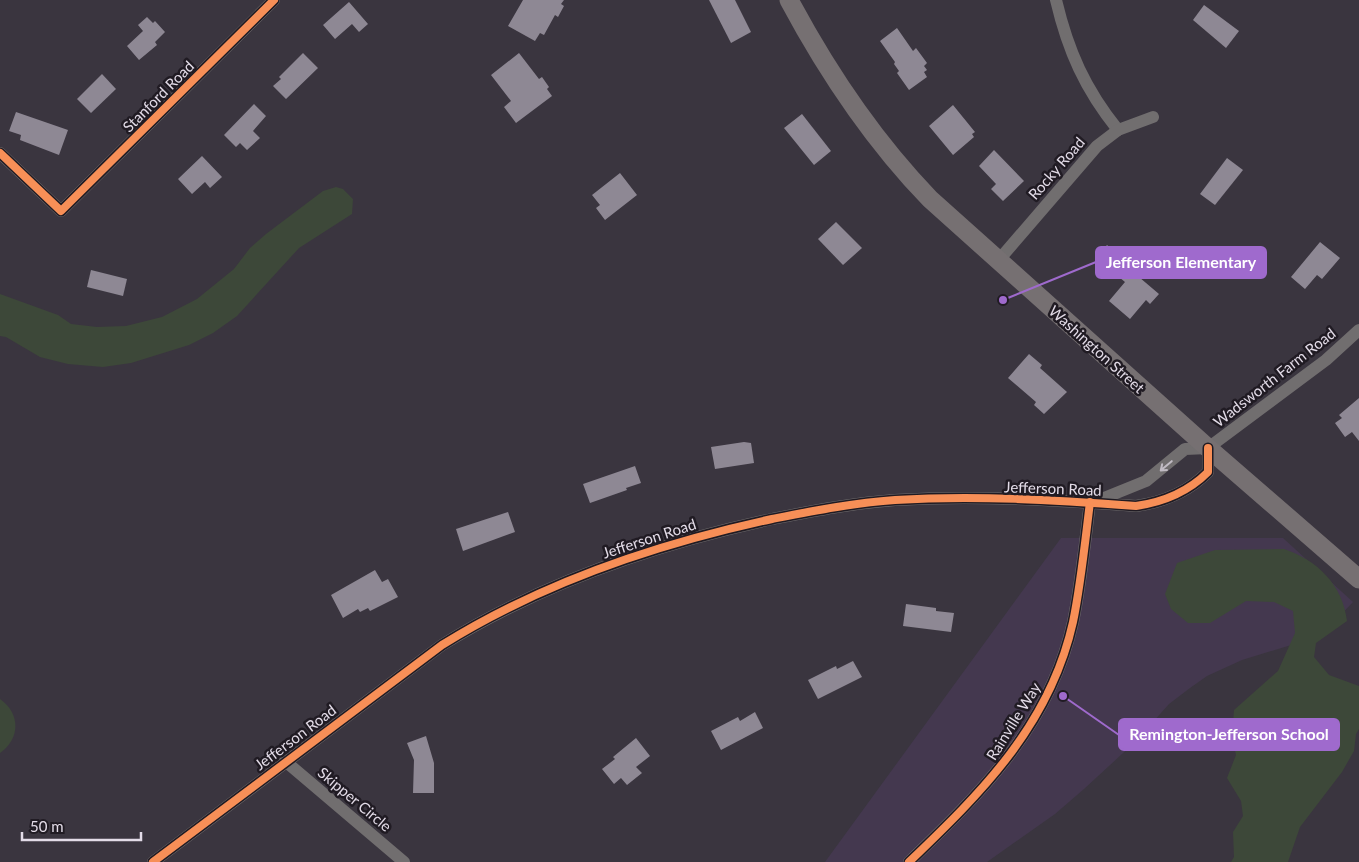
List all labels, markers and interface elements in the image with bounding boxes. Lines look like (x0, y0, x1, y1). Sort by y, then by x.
street label: Stanford Road (119, 57, 197, 135)
street label: Rocky Road (1024, 133, 1088, 203)
callout: Jefferson Elementary (1096, 247, 1266, 278)
text: Jefferson Elementary (1106, 252, 1257, 271)
street label: Washington Street (1046, 301, 1149, 397)
street label: Wadsworth Farm Road (1209, 324, 1339, 430)
one-way arrow (1160, 460, 1173, 471)
street label: Jefferson Road (1004, 477, 1102, 499)
street label: Jefferson Road (600, 514, 698, 562)
street label: Rainville Way (982, 679, 1044, 763)
street label: Jefferson Road (251, 700, 339, 774)
callout: Remington-Jefferson School (1119, 719, 1339, 750)
text: Remington-Jefferson School (1129, 724, 1329, 743)
street label: Skipper Circle (315, 763, 395, 835)
scale bar (22, 810, 141, 842)
text: 50 m (30, 817, 64, 835)

